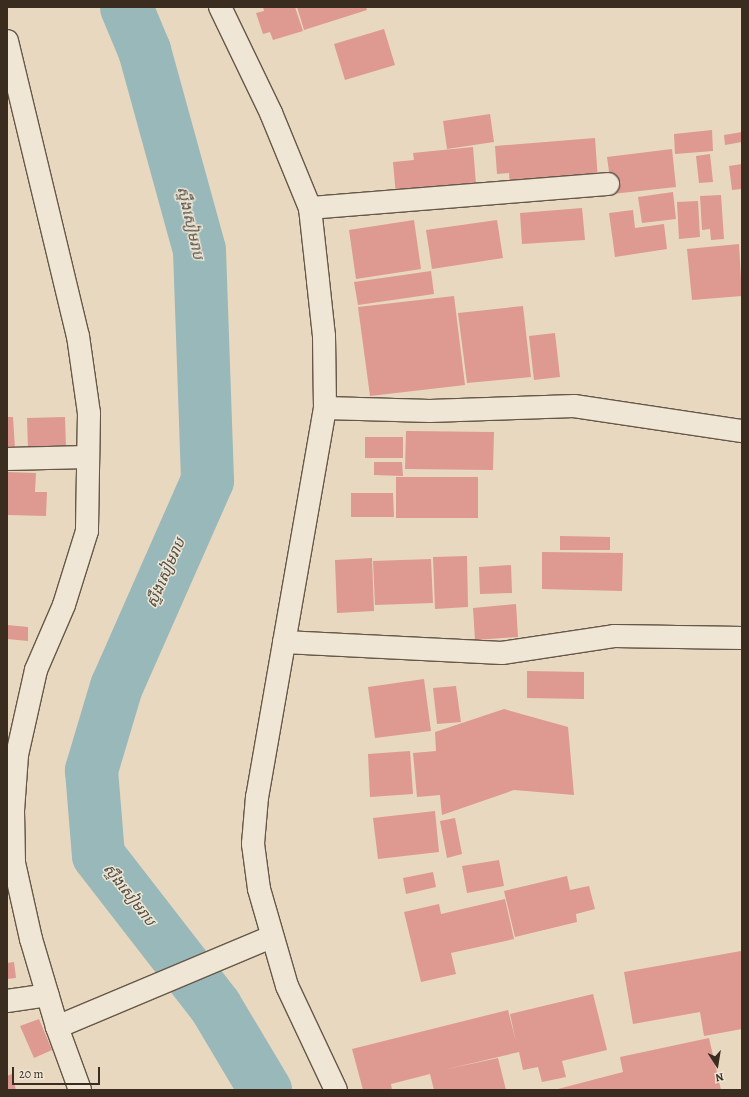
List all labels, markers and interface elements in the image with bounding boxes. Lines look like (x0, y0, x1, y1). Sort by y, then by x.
water label: ស្ទឹងសៀមរាប (173, 185, 207, 261)
water label: ស្ទឹងសៀមរាប (143, 535, 189, 611)
water label: ស្ទឹងសៀមរាប (99, 860, 159, 930)
north arrow (697, 1045, 737, 1085)
scale bar (14, 1059, 102, 1085)
text: 20 m (19, 1066, 43, 1082)
text: N (714, 1069, 725, 1085)

